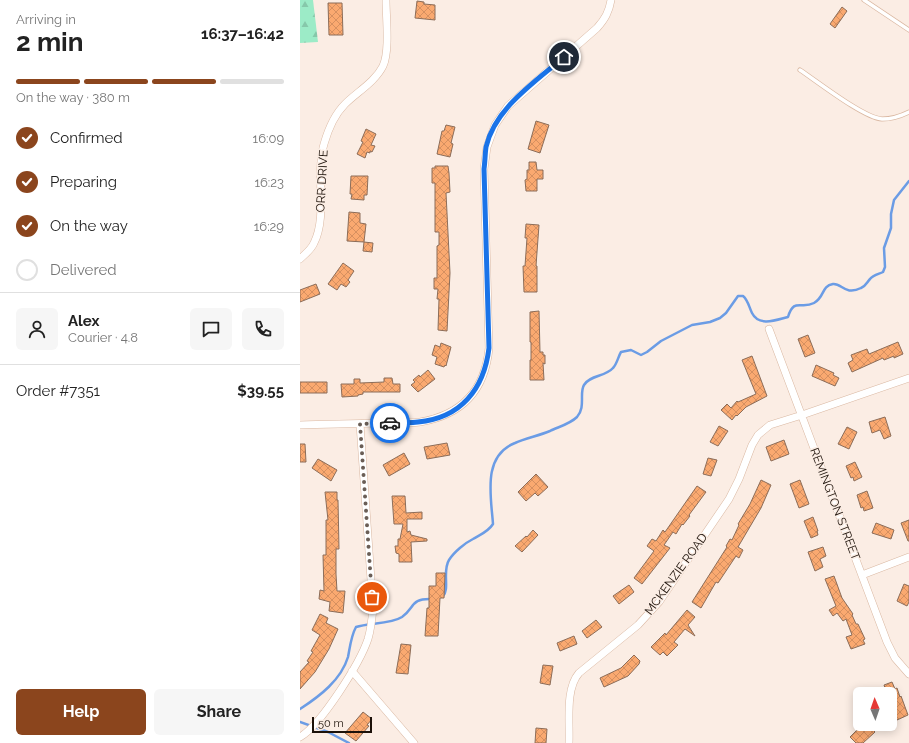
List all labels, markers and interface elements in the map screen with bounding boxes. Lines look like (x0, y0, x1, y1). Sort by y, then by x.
text: Arriving in (16, 12, 76, 27)
text: 16:37–16:42 (201, 25, 284, 43)
text: 2 min (16, 27, 83, 57)
pin (547, 40, 581, 74)
icon: home (553, 46, 575, 68)
text: On the way · 380 m (16, 90, 130, 105)
icon: check (16, 127, 38, 149)
text: Confirmed (50, 129, 123, 147)
text: 16:09 (253, 131, 284, 146)
street label: ORR DRIVE (313, 149, 331, 213)
icon: check (16, 171, 38, 193)
text: Preparing (50, 173, 117, 191)
text: 16:23 (254, 175, 284, 190)
icon: check (16, 215, 38, 237)
text: On the way (50, 217, 128, 235)
text: 16:29 (254, 219, 284, 234)
text: Delivered (50, 261, 117, 279)
button: person (16, 308, 58, 350)
button: chat (190, 308, 232, 350)
button: phone (242, 308, 284, 350)
text: Alex (68, 312, 99, 330)
text: Courier · 4.8 (68, 330, 138, 345)
text: Order #7351 (16, 382, 100, 400)
text: $39.55 (237, 382, 284, 400)
courier (370, 403, 410, 443)
icon: car (379, 412, 401, 434)
street label: REMINGTON STREET (807, 446, 863, 563)
street label: MCKENZIE ROAD (642, 530, 710, 617)
pin (355, 580, 389, 614)
icon: bag (361, 586, 383, 608)
north arrow (853, 687, 897, 731)
map controls (853, 687, 897, 731)
button: Help (16, 689, 146, 735)
button: Share (154, 689, 284, 735)
scale bar (312, 715, 372, 734)
text: 50 m (318, 717, 344, 730)

